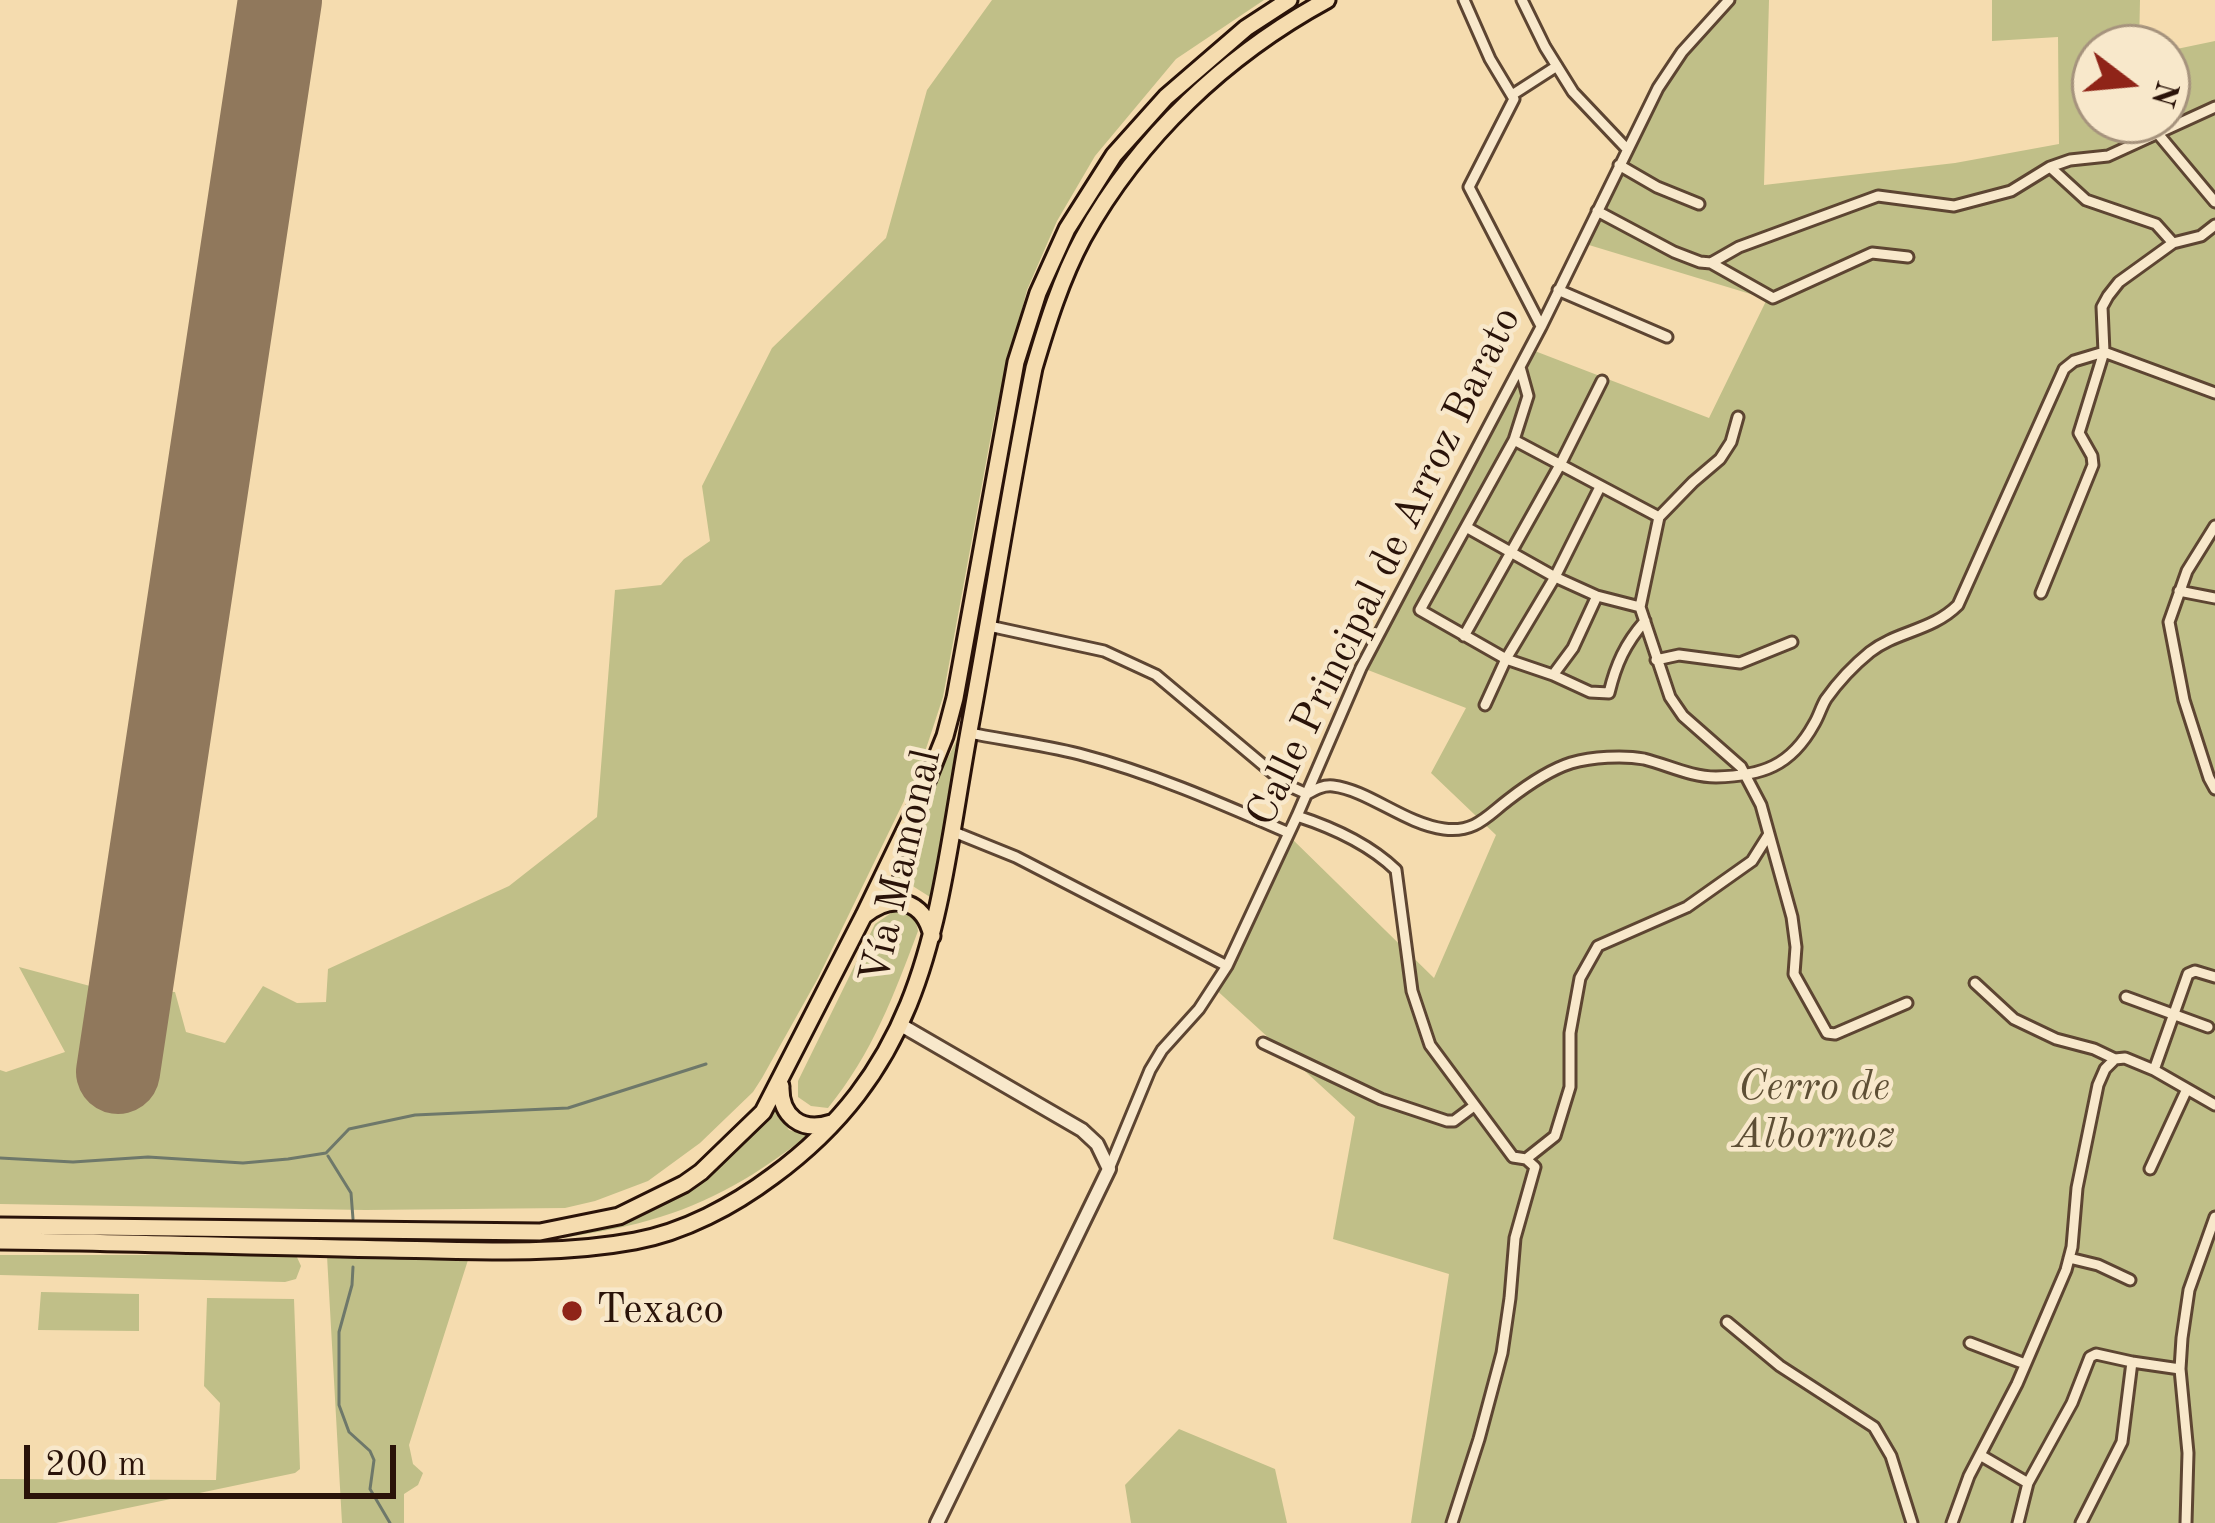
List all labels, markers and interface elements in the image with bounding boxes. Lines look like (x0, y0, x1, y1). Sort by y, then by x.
north arrow (2071, 24, 2191, 144)
text: N (2144, 77, 2183, 110)
street label: Calle Principal de Arroz Barato (1237, 299, 1533, 835)
street label: Vía Mamonal (851, 745, 953, 989)
park label: Cerro de Albornoz (1733, 1063, 1895, 1162)
place label: Texaco (596, 1286, 724, 1336)
marker: Texaco (559, 1298, 585, 1324)
scale bar (30, 1421, 402, 1495)
text: 200 m (45, 1448, 146, 1484)

